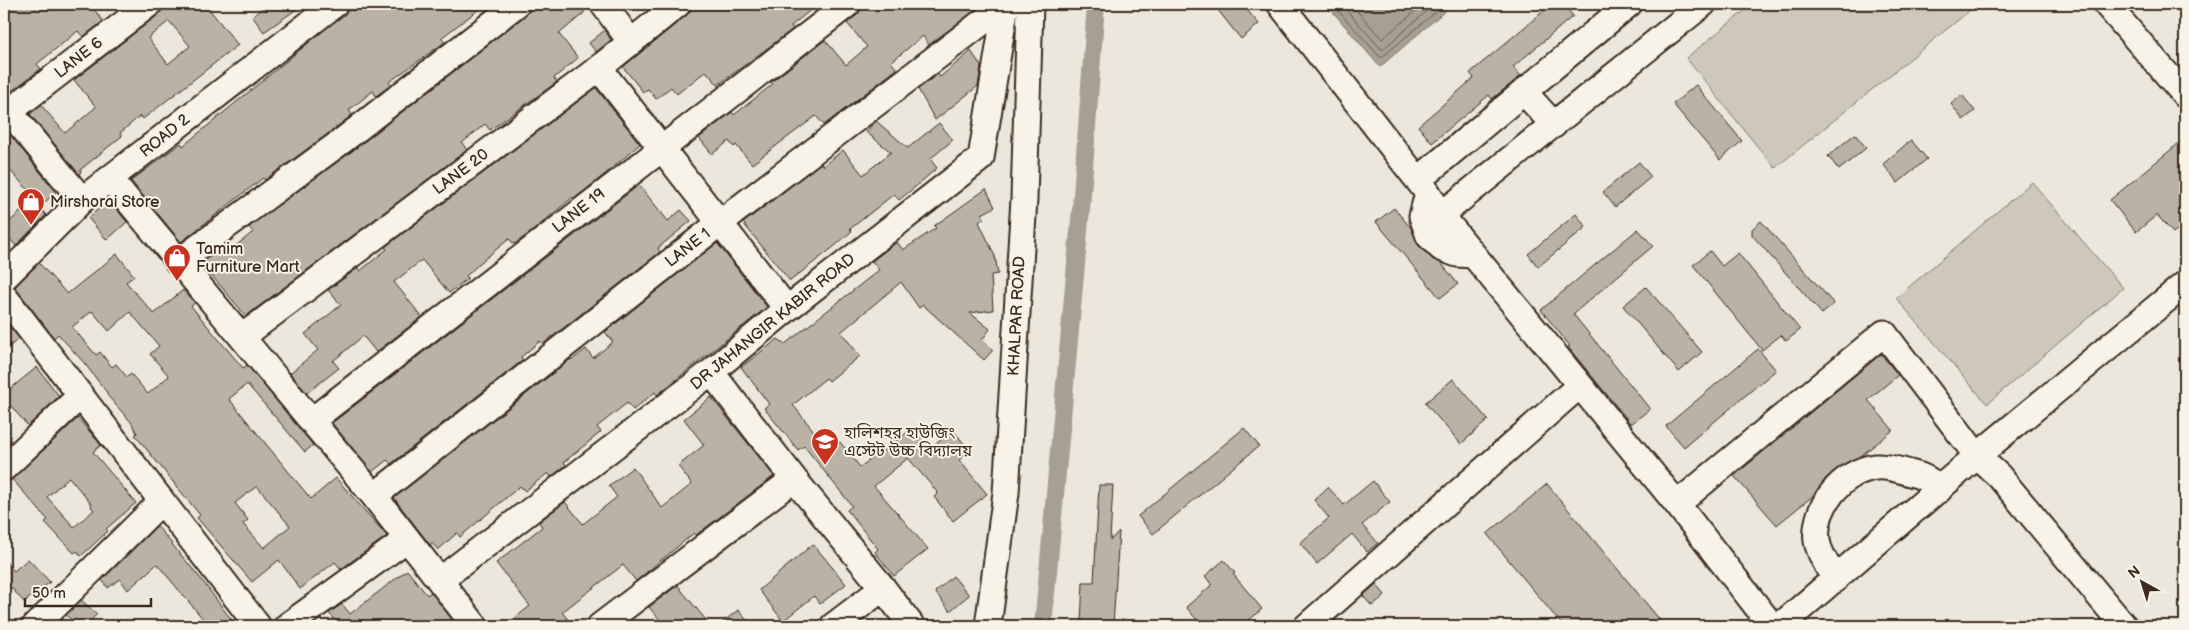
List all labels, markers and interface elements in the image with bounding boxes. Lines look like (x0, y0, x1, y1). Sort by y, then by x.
street label: LANE 6 (51, 33, 107, 83)
street label: ROAD 2 (136, 110, 194, 162)
street label: LANE 20 (429, 145, 493, 199)
street label: LANE 19 (549, 185, 609, 237)
shop icon: Mirshorai Store (16, 187, 46, 226)
place label: Mirshorai Store (50, 193, 160, 212)
street label: LANE 1 (662, 224, 714, 272)
place label: Tamim Furniture Mart (196, 240, 300, 277)
shop icon: Tamim Furniture Mart (162, 243, 192, 282)
street label: DR JAHANGIR KABIR ROAD (687, 250, 859, 394)
street label: KHALPAR ROAD (1004, 256, 1030, 376)
place label: হালিশহর হাউজিং এস্টেট উচ্চ বিদ্যালয় (843, 423, 973, 461)
school or university icon: হালিশহর হাউজিং এস্টেট উচ্চ বিদ্যালয় (810, 427, 840, 466)
north arrow (2116, 558, 2166, 608)
text: N (2125, 562, 2144, 582)
scale bar (25, 575, 151, 607)
text: 50 m (32, 584, 66, 603)

